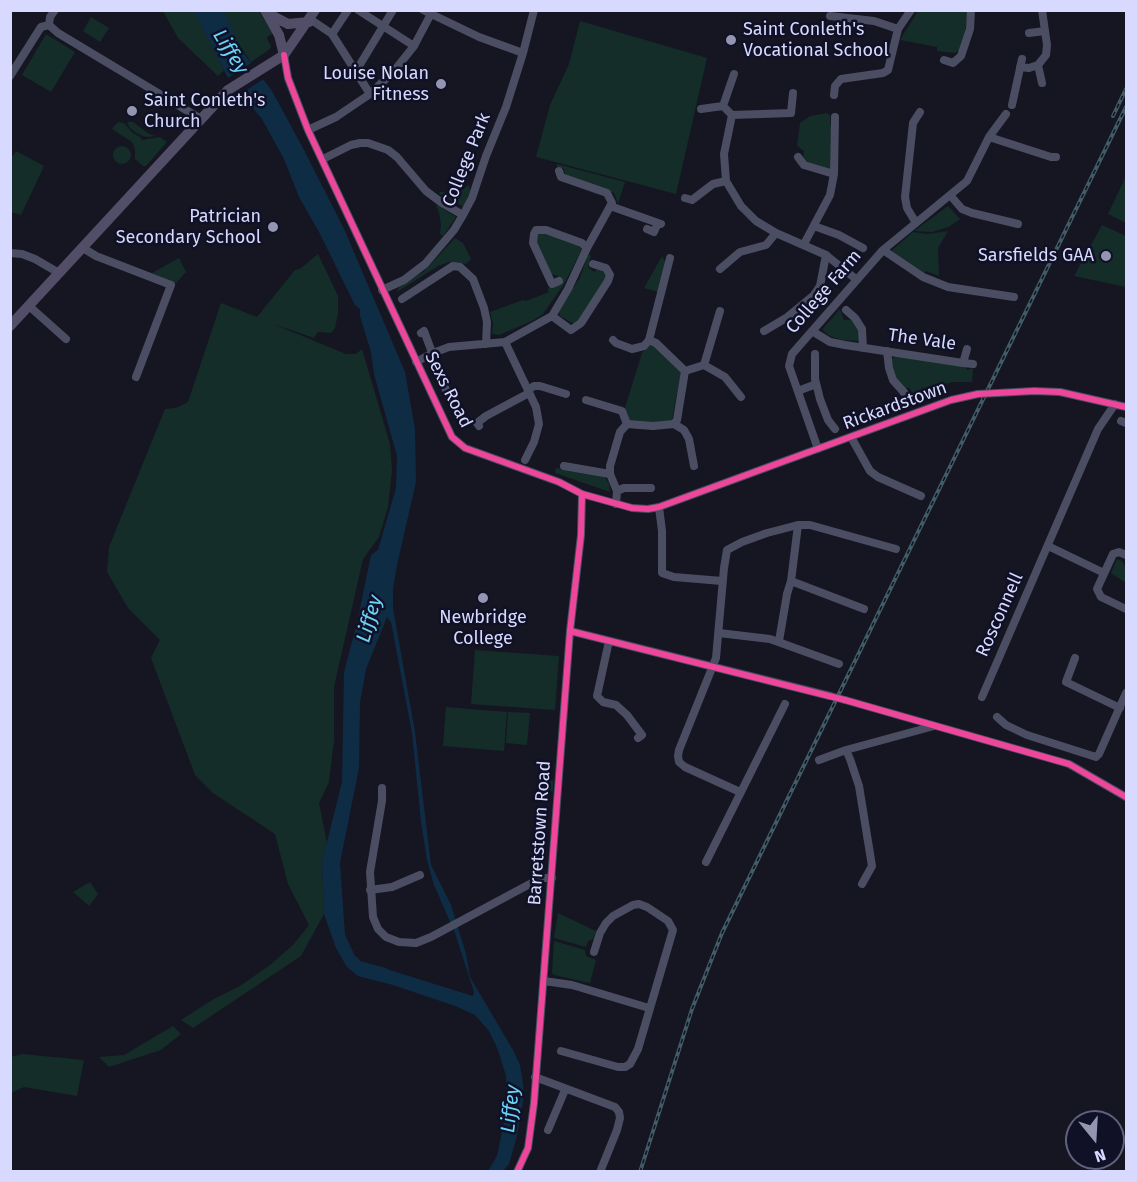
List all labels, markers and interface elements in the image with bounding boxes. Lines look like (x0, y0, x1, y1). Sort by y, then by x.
place label: Saint Conleth's Vocational School (743, 19, 889, 62)
water label: Liffey (207, 25, 253, 79)
marker: Saint Conleth's Vocational School (724, 33, 738, 47)
place label: Louise Nolan Fitness (323, 63, 429, 106)
marker: Louise Nolan Fitness (434, 77, 448, 91)
place label: Saint Conleth's Church (144, 90, 265, 132)
marker: Saint Conleth's Church (125, 104, 139, 118)
street label: College Park (438, 110, 496, 210)
place label: Patrician Secondary School (116, 206, 261, 248)
marker: Patrician Secondary School (266, 220, 280, 234)
place label: Sarsfields GAA (978, 245, 1094, 267)
street label: College Farm (782, 246, 866, 338)
marker: Sarsfields GAA (1099, 249, 1113, 263)
street label: The Vale (887, 325, 957, 355)
street label: Sexs Road (420, 348, 476, 432)
street label: Rickardstown (840, 377, 950, 435)
street label: Rosconnell (972, 570, 1028, 660)
marker: Newbridge College (476, 591, 490, 605)
water label: Liffey (352, 592, 388, 646)
place label: Newbridge College (439, 607, 527, 650)
street label: Barretstown Road (524, 760, 556, 906)
water label: Liffey (497, 1084, 525, 1134)
north arrow (1065, 1110, 1125, 1170)
text: N (1092, 1145, 1108, 1166)

